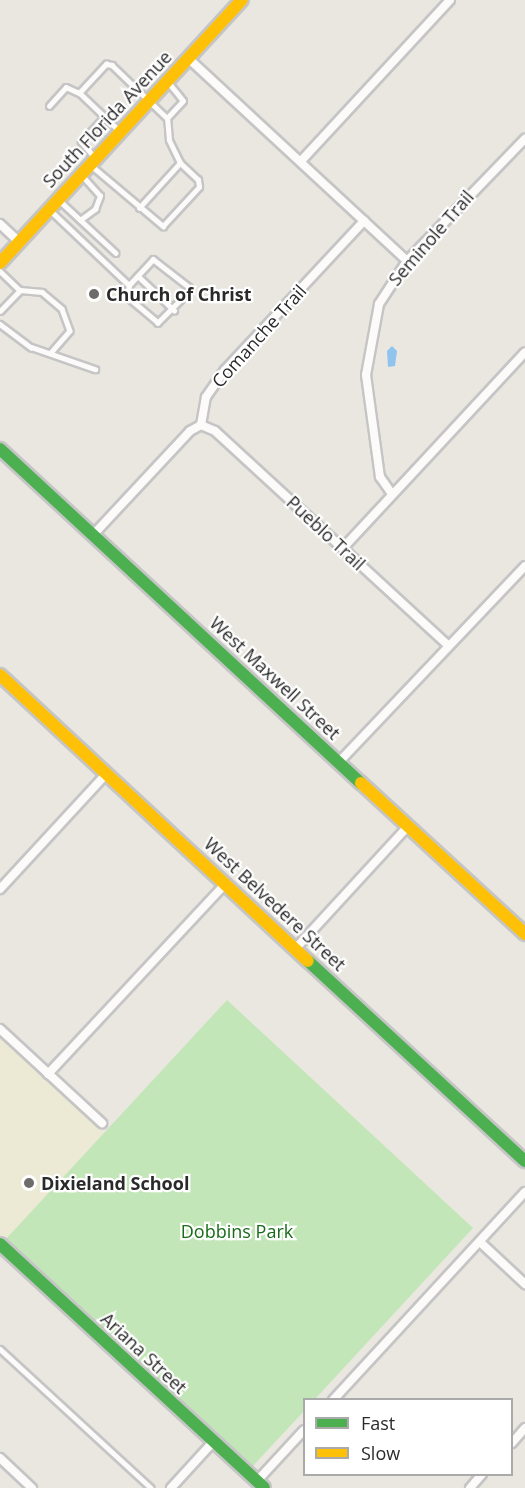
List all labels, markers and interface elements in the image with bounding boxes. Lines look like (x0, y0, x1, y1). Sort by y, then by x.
street label: South Florida Avenue (38, 46, 176, 192)
street label: Seminole Trail (384, 186, 478, 290)
street label: Comanche Trail (207, 280, 311, 392)
place label: Church of Christ (106, 283, 252, 305)
marker: Church of Christ (87, 287, 101, 301)
street label: Pueblo Trail (282, 491, 370, 575)
street label: West Maxwell Street (205, 612, 345, 744)
street label: West Belvedere Street (200, 833, 350, 975)
place label: Dixieland School (41, 1172, 189, 1194)
marker: Dixieland School (22, 1176, 36, 1190)
park label: Dobbins Park (181, 1220, 293, 1242)
street label: Ariana Street (97, 1308, 191, 1398)
legend (303, 1398, 513, 1476)
text: Fast (361, 1411, 395, 1435)
text: Slow (361, 1441, 400, 1465)

